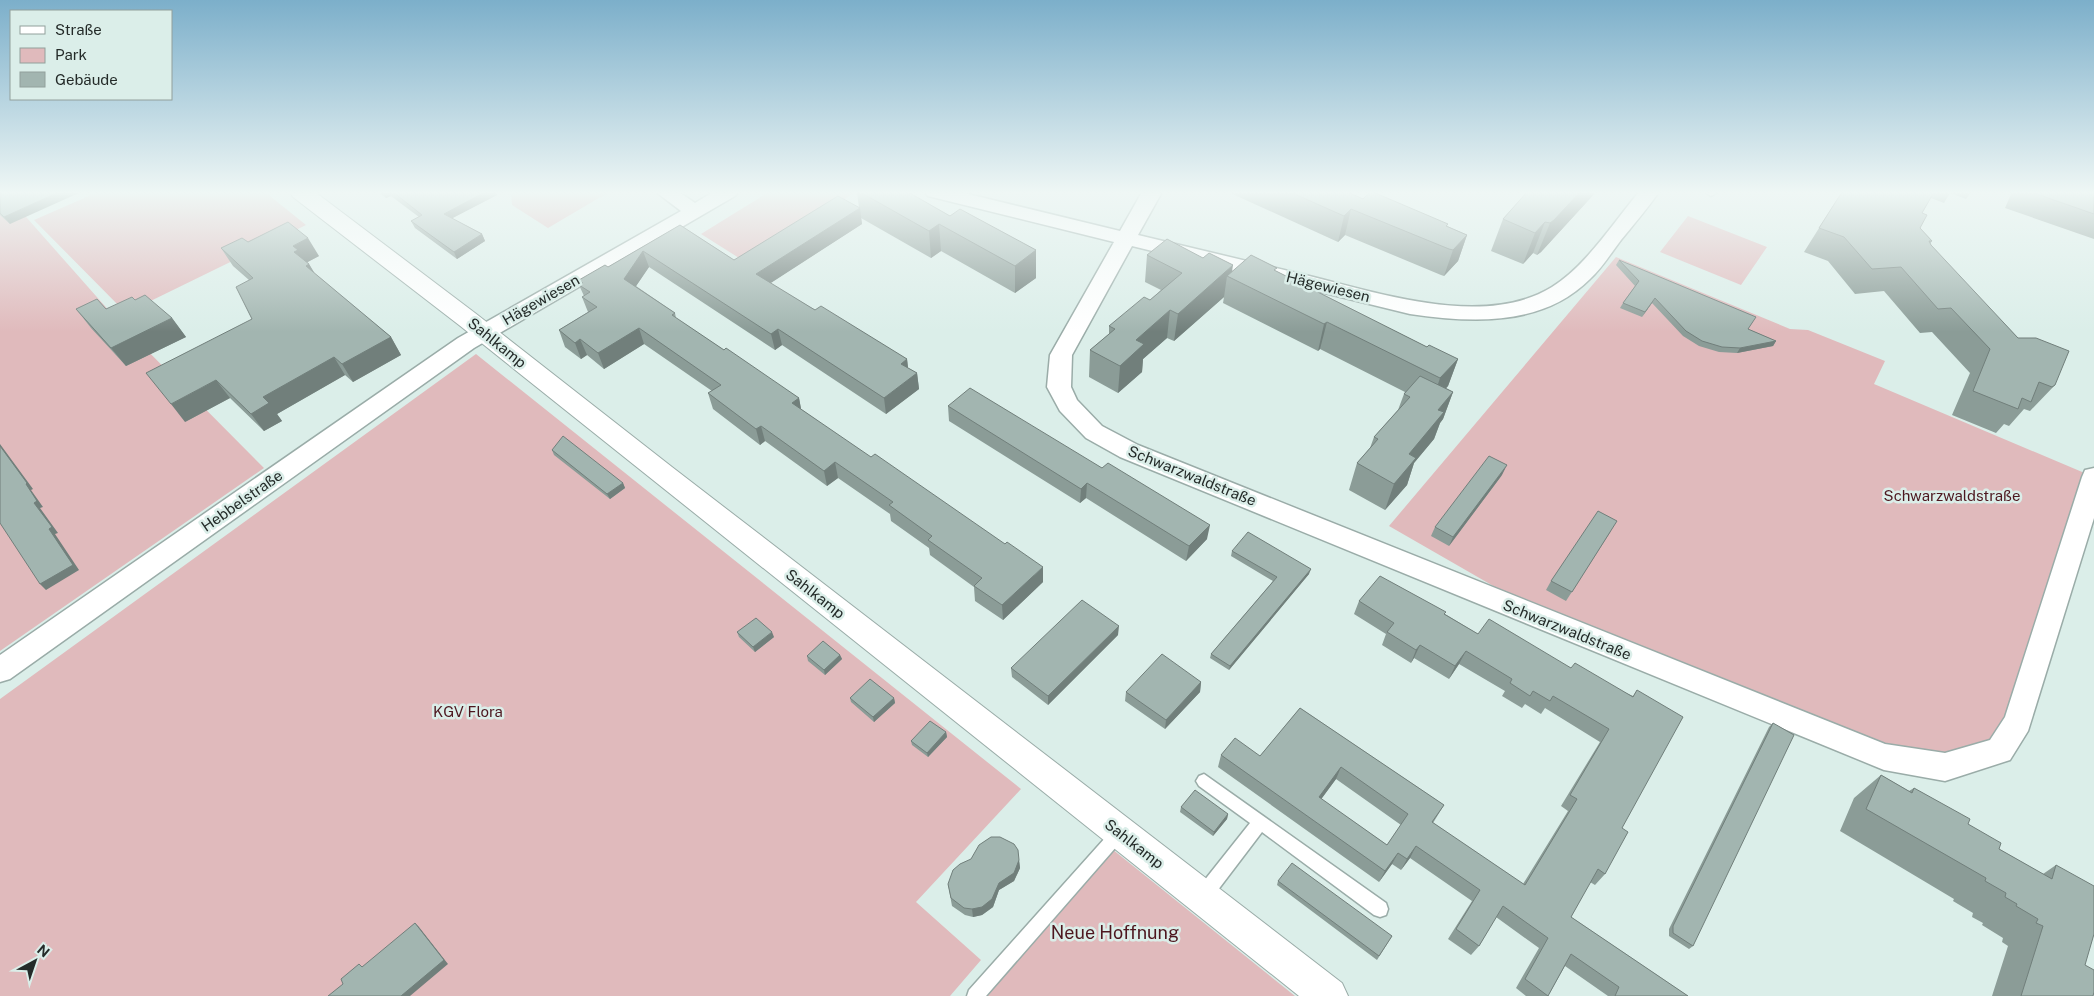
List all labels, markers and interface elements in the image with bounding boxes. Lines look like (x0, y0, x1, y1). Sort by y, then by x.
legend (10, 10, 172, 100)
text: Straße (55, 21, 102, 38)
text: Park (55, 46, 87, 63)
text: Gebäude (55, 71, 118, 88)
street label: Hägewiesen (1284, 268, 1372, 305)
street label: Hägewiesen (499, 271, 582, 328)
street label: Sahlkamp (465, 314, 530, 371)
street label: Schwarzwaldstraße (1126, 442, 1259, 509)
street label: Hebbelstraße (198, 466, 286, 535)
park label: Schwarzwaldstraße (1884, 487, 2020, 504)
street label: Sahlkamp (783, 565, 848, 622)
street label: Schwarzwaldstraße (1501, 596, 1634, 663)
park label: KGV Flora (433, 703, 503, 720)
street label: Sahlkamp (1102, 815, 1167, 872)
park label: Neue Hoffnung (1051, 922, 1179, 943)
north arrow (10, 936, 60, 986)
text: N (34, 941, 53, 961)

